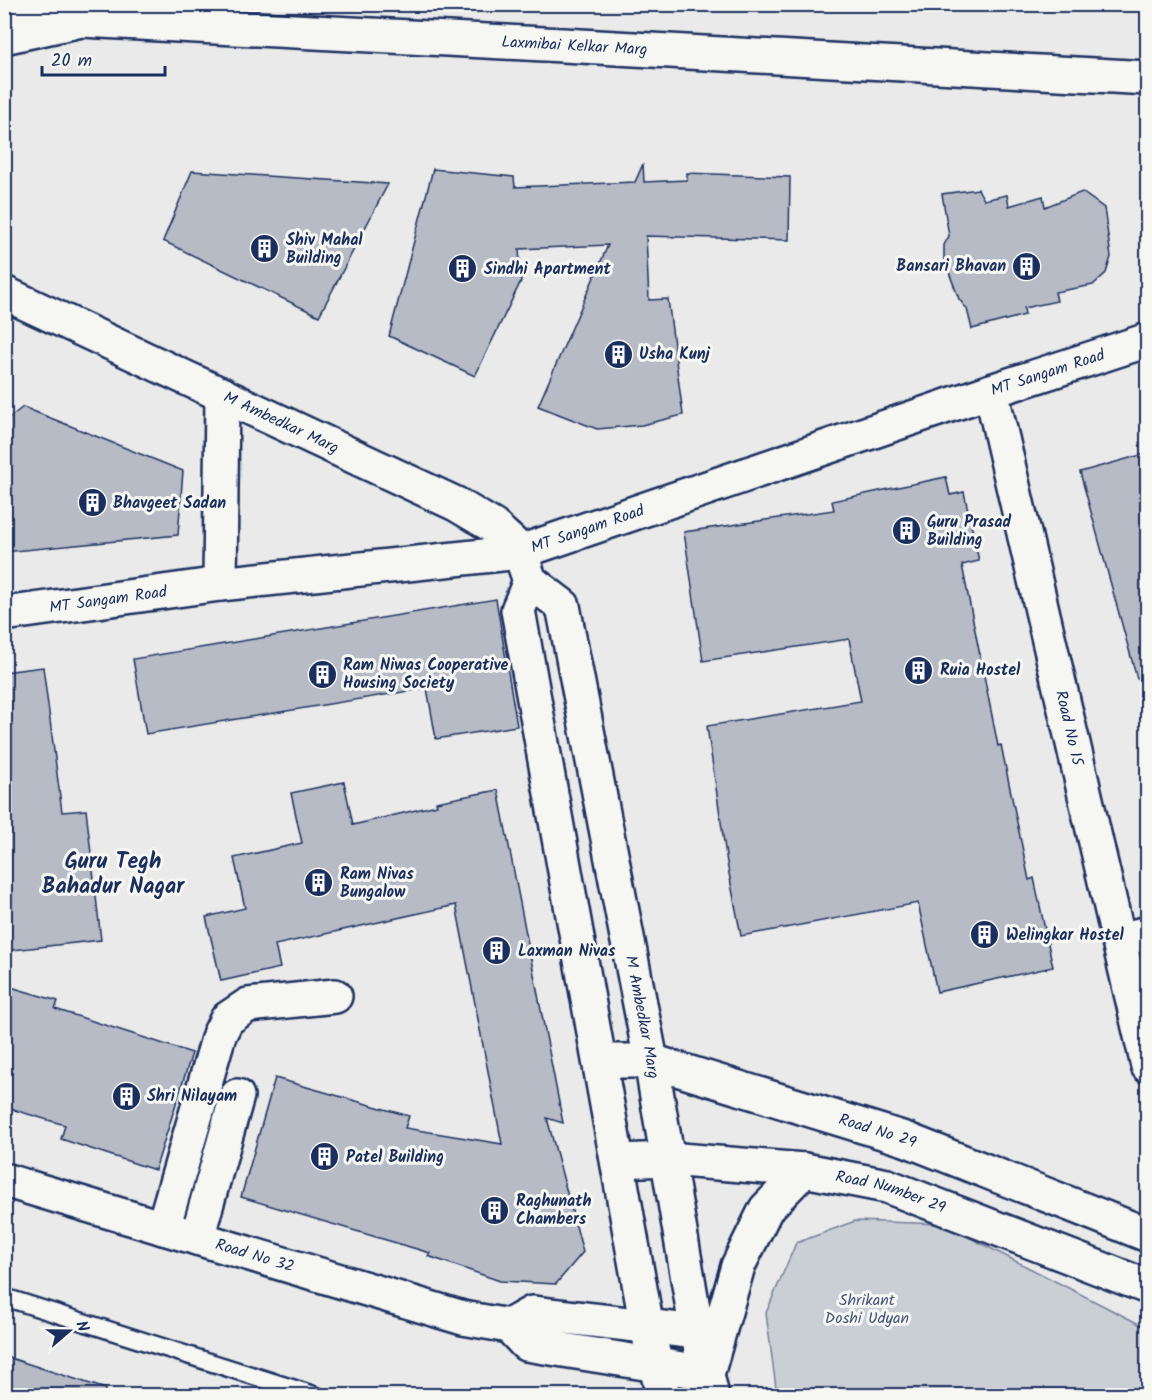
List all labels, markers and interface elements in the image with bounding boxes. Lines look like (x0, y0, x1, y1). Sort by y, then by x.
street label: Laxmibai Kelkar Marg (501, 29, 648, 62)
scale bar (42, 39, 165, 77)
text: 20 m (51, 47, 92, 76)
place label: Shiv Mahal Building (286, 228, 363, 271)
building icon: Shiv Mahal Building (249, 233, 281, 265)
building icon: Bansari Bhavan (1011, 250, 1043, 282)
building icon: Sindhi Apartment (447, 253, 479, 285)
place label: Bansari Bhavan (896, 254, 1006, 279)
place label: Sindhi Apartment (484, 257, 611, 282)
building icon: Usha Kunj (602, 338, 634, 370)
place label: Usha Kunj (639, 342, 711, 367)
street label: MT Sangam Road (987, 342, 1109, 403)
street label: M Ambedkar Marg (219, 385, 343, 460)
building icon: Bhavgeet Sadan (76, 487, 108, 519)
place label: Bhavgeet Sadan (113, 491, 226, 516)
street label: MT Sangam Road (527, 498, 648, 560)
place label: Guru Prasad Building (927, 510, 1011, 553)
building icon: Guru Prasad Building (890, 515, 922, 547)
street label: MT Sangam Road (48, 579, 169, 620)
place label: Ram Niwas Cooperative Housing Society (343, 653, 508, 696)
building icon: Ruia Hostel (903, 654, 935, 686)
building icon: Ram Niwas Cooperative Housing Society (306, 658, 338, 690)
place label: Ruia Hostel (940, 658, 1021, 683)
street label: Road No 15 (1049, 688, 1091, 770)
district label: Guru Tegh Bahadur Nagar (42, 845, 185, 905)
place label: Ram Nivas Bungalow (340, 862, 414, 905)
building icon: Ram Nivas Bungalow (303, 867, 335, 899)
building icon: Welingkar Hostel (969, 919, 1001, 951)
place label: Welingkar Hostel (1006, 923, 1125, 948)
building icon: Laxman Nivas (481, 935, 513, 967)
place label: Laxman Nivas (518, 939, 616, 964)
street label: M Ambedkar Marg (618, 953, 666, 1080)
building icon: Shri Nilayam (110, 1080, 142, 1112)
place label: Shri Nilayam (147, 1084, 237, 1109)
street label: Road No 29 (836, 1107, 920, 1155)
building icon: Patel Building (309, 1141, 341, 1173)
place label: Patel Building (346, 1145, 444, 1170)
street label: Road Number 29 (833, 1164, 950, 1220)
place label: Raghunath Chambers (516, 1189, 592, 1232)
building icon: Raghunath Chambers (479, 1194, 511, 1226)
street label: Road No 32 (212, 1232, 298, 1279)
park label: Shrikant Doshi Udyan (825, 1288, 909, 1331)
north arrow (39, 1301, 99, 1361)
text: N (68, 1317, 95, 1335)

